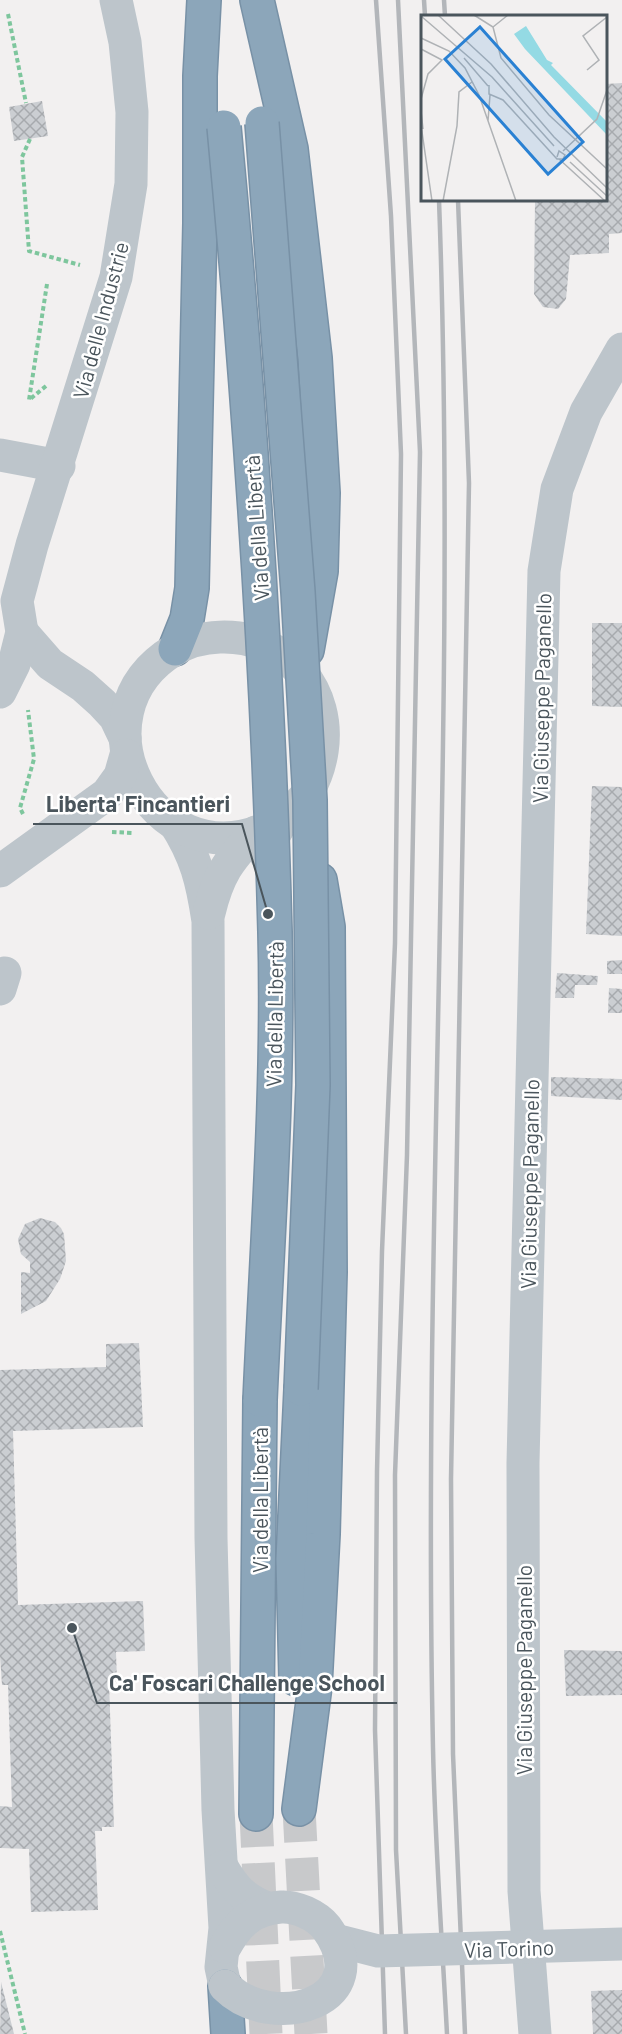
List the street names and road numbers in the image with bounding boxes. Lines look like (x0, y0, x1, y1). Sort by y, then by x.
street label: Via delle Industrie (67, 239, 133, 401)
street label: Via della Libertà (238, 454, 274, 602)
street label: Via Giuseppe Paganello (527, 593, 555, 803)
street label: Via della Libertà (260, 941, 288, 1087)
street label: Via Giuseppe Paganello (515, 1079, 543, 1289)
street label: Via della Libertà (247, 1427, 272, 1573)
street label: Via Giuseppe Paganello (511, 1565, 536, 1775)
street label: Via Torino (463, 1934, 555, 1962)

